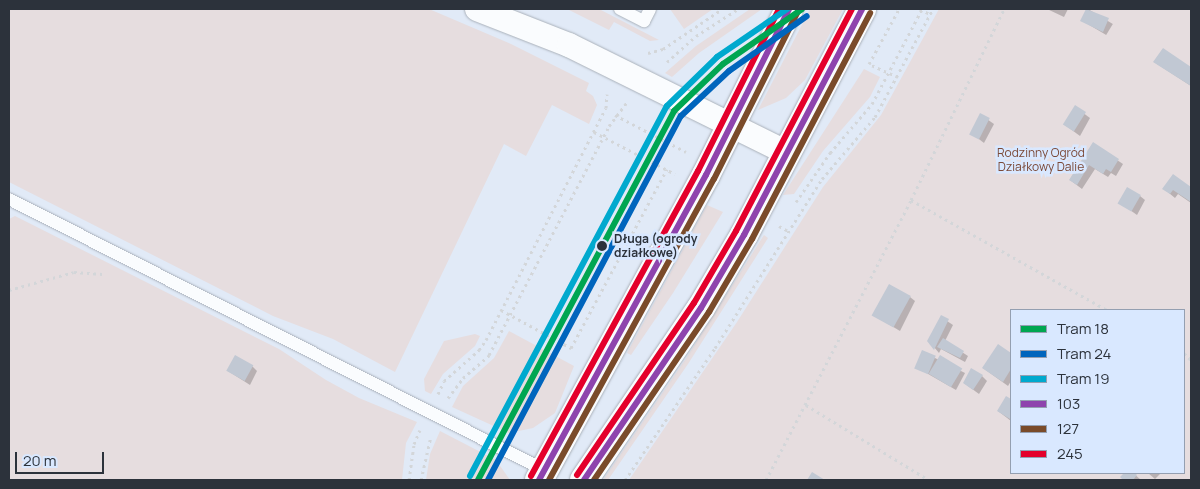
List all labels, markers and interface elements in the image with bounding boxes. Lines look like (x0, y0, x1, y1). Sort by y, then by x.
park label: Rodzinny Ogród Działkowy Dalie (997, 146, 1085, 174)
place label: Długa (ogrody działkowe) (614, 232, 697, 260)
marker: Długa (ogrody działkowe) (593, 237, 611, 255)
legend (1010, 309, 1185, 474)
text: Tram 18 (1057, 318, 1109, 339)
text: Tram 24 (1057, 343, 1111, 364)
text: Tram 19 (1057, 368, 1110, 389)
text: 103 (1057, 393, 1080, 414)
text: 127 (1057, 418, 1079, 439)
scale bar (18, 442, 106, 474)
text: 245 (1057, 443, 1083, 464)
text: 20 m (23, 450, 56, 471)

